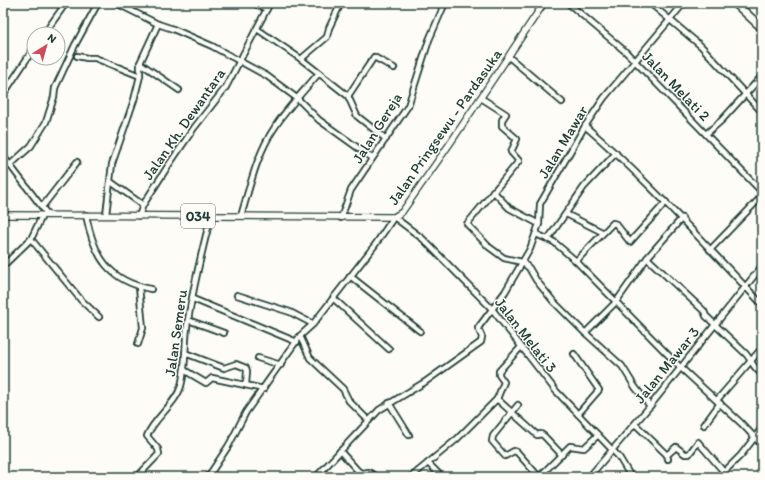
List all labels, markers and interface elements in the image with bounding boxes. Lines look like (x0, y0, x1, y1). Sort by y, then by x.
north arrow (26, 26, 66, 66)
text: N (45, 31, 59, 46)
street label: Jalan Pringsewu - Pardasuka (384, 46, 506, 208)
street label: Jalan Melati 2 (638, 47, 714, 125)
street label: Jalan Kh. Dewantara (139, 65, 229, 183)
street label: Jalan Gereja (348, 89, 406, 167)
street label: Jalan Mawar (534, 102, 592, 182)
road number: 034 (181, 204, 215, 228)
street label: Jalan Semeru (161, 288, 191, 378)
street label: Jalan Melati 3 (491, 294, 561, 376)
street label: Jalan Mawar 3 (631, 323, 703, 407)

